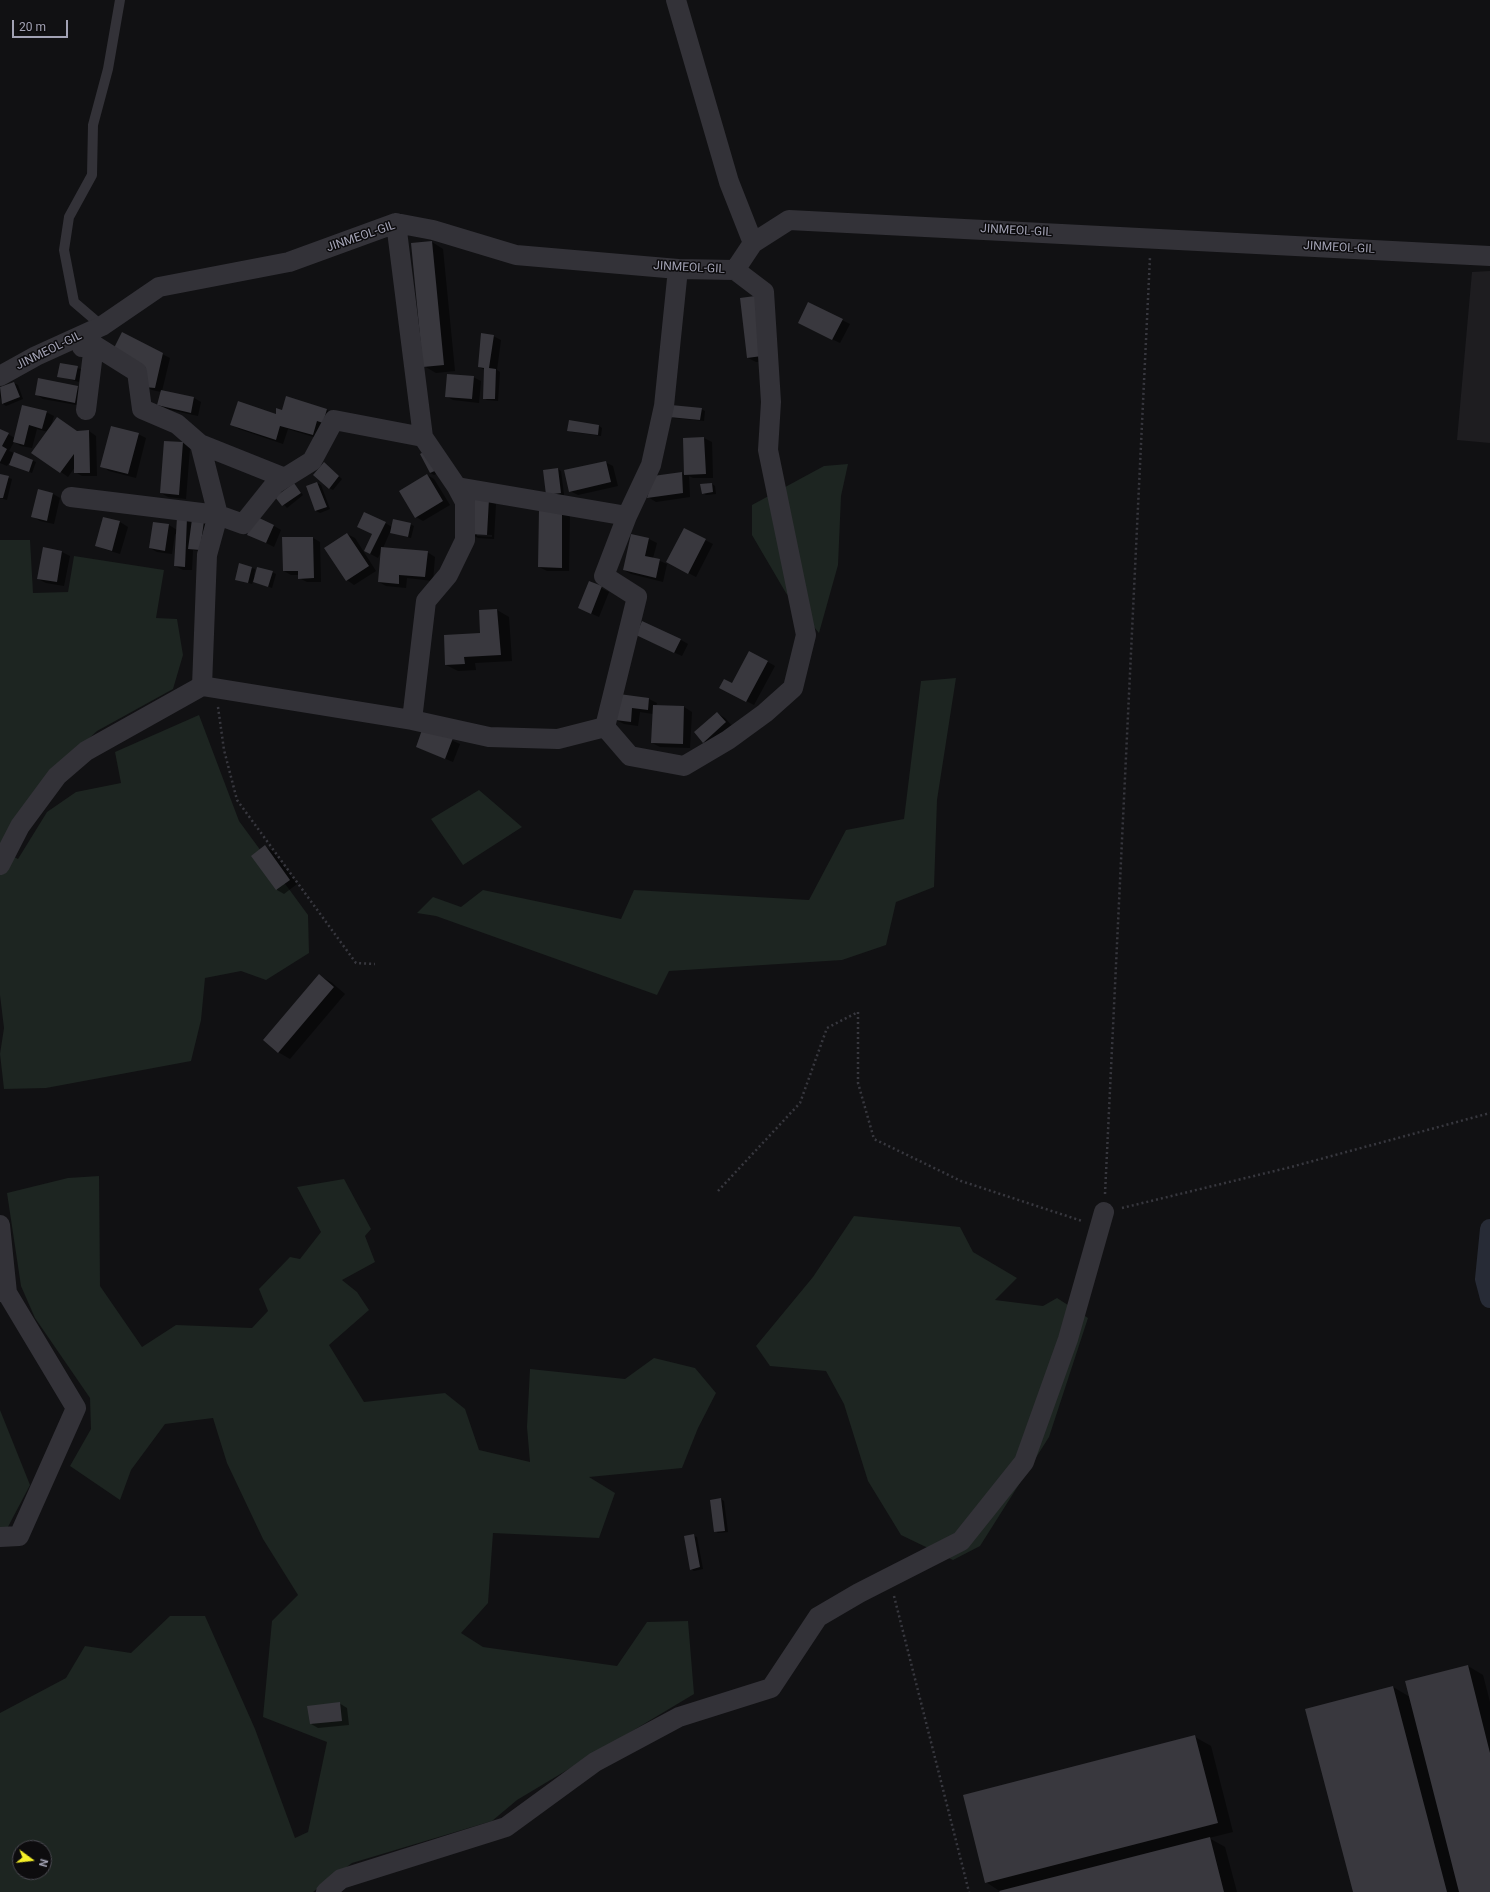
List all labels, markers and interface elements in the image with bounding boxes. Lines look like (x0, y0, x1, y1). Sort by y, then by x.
scale bar (14, 12, 70, 38)
text: 20 m (19, 20, 46, 34)
street label: JINMEOL-GIL (325, 219, 397, 255)
street label: JINMEOL-GIL (980, 222, 1052, 240)
street label: JINMEOL-GIL (1303, 239, 1375, 257)
street label: JINMEOL-GIL (653, 259, 725, 277)
street label: JINMEOL-GIL (14, 329, 84, 373)
north arrow (12, 1840, 52, 1880)
text: N (36, 1858, 50, 1868)

